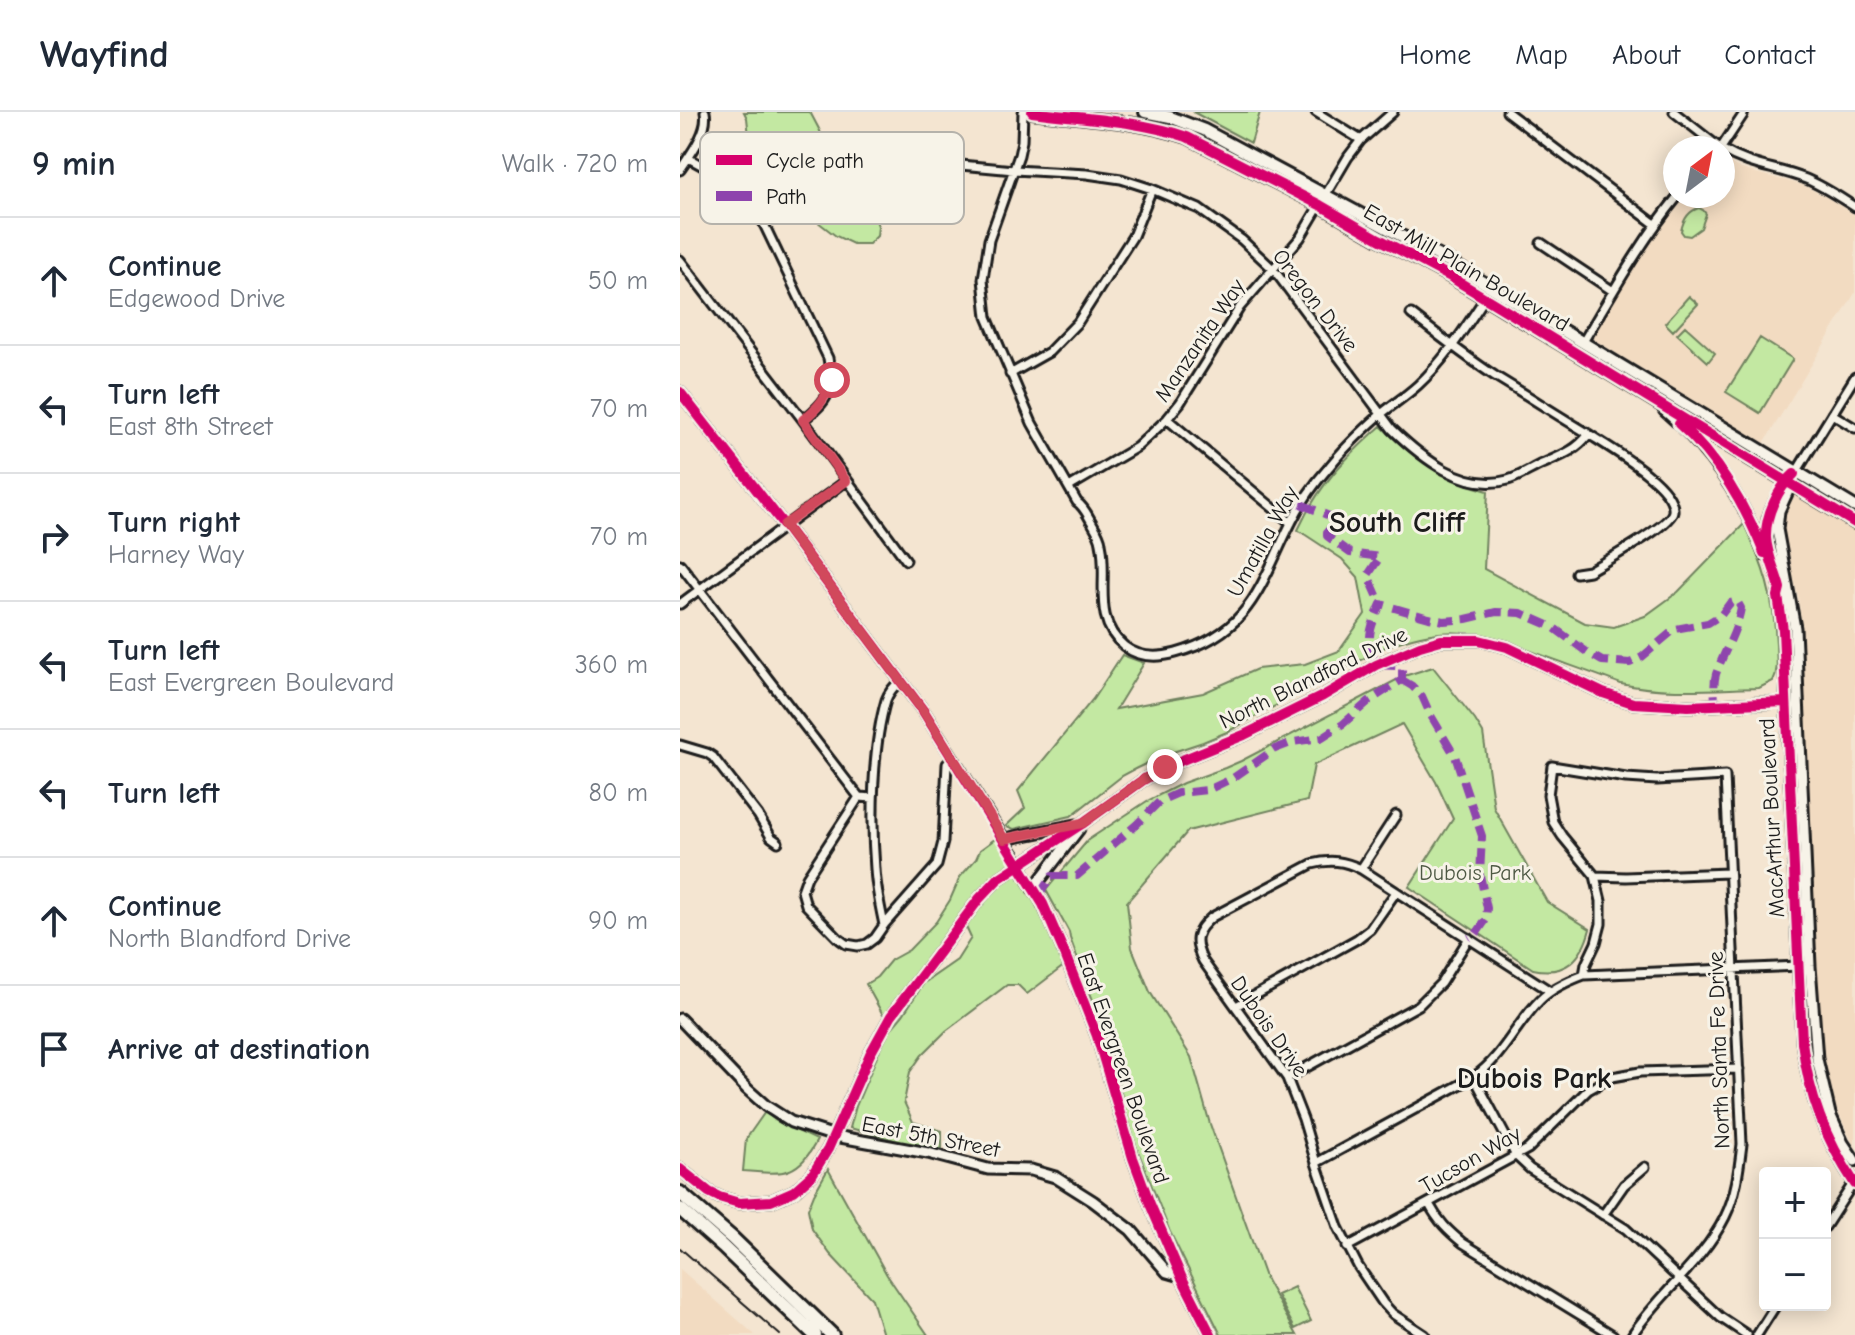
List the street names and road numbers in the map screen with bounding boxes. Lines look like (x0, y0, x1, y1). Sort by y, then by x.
street label: East Mill Plain Boulevard (1359, 198, 1574, 337)
street label: Oregon Drive (1267, 244, 1364, 357)
street label: Manzanita Way (1149, 274, 1251, 407)
street label: Umatilla Way (1222, 481, 1304, 602)
street label: North Blandford Drive (1215, 621, 1412, 735)
street label: MacArthur Boulevard (1754, 718, 1790, 918)
street label: East Evergreen Boulevard (1071, 950, 1175, 1187)
street label: North Santa Fe Drive (1703, 951, 1735, 1149)
street label: Dubois Drive (1225, 971, 1313, 1082)
street label: East 5th Street (860, 1111, 1003, 1163)
street label: Tucson Way (1415, 1120, 1526, 1199)

